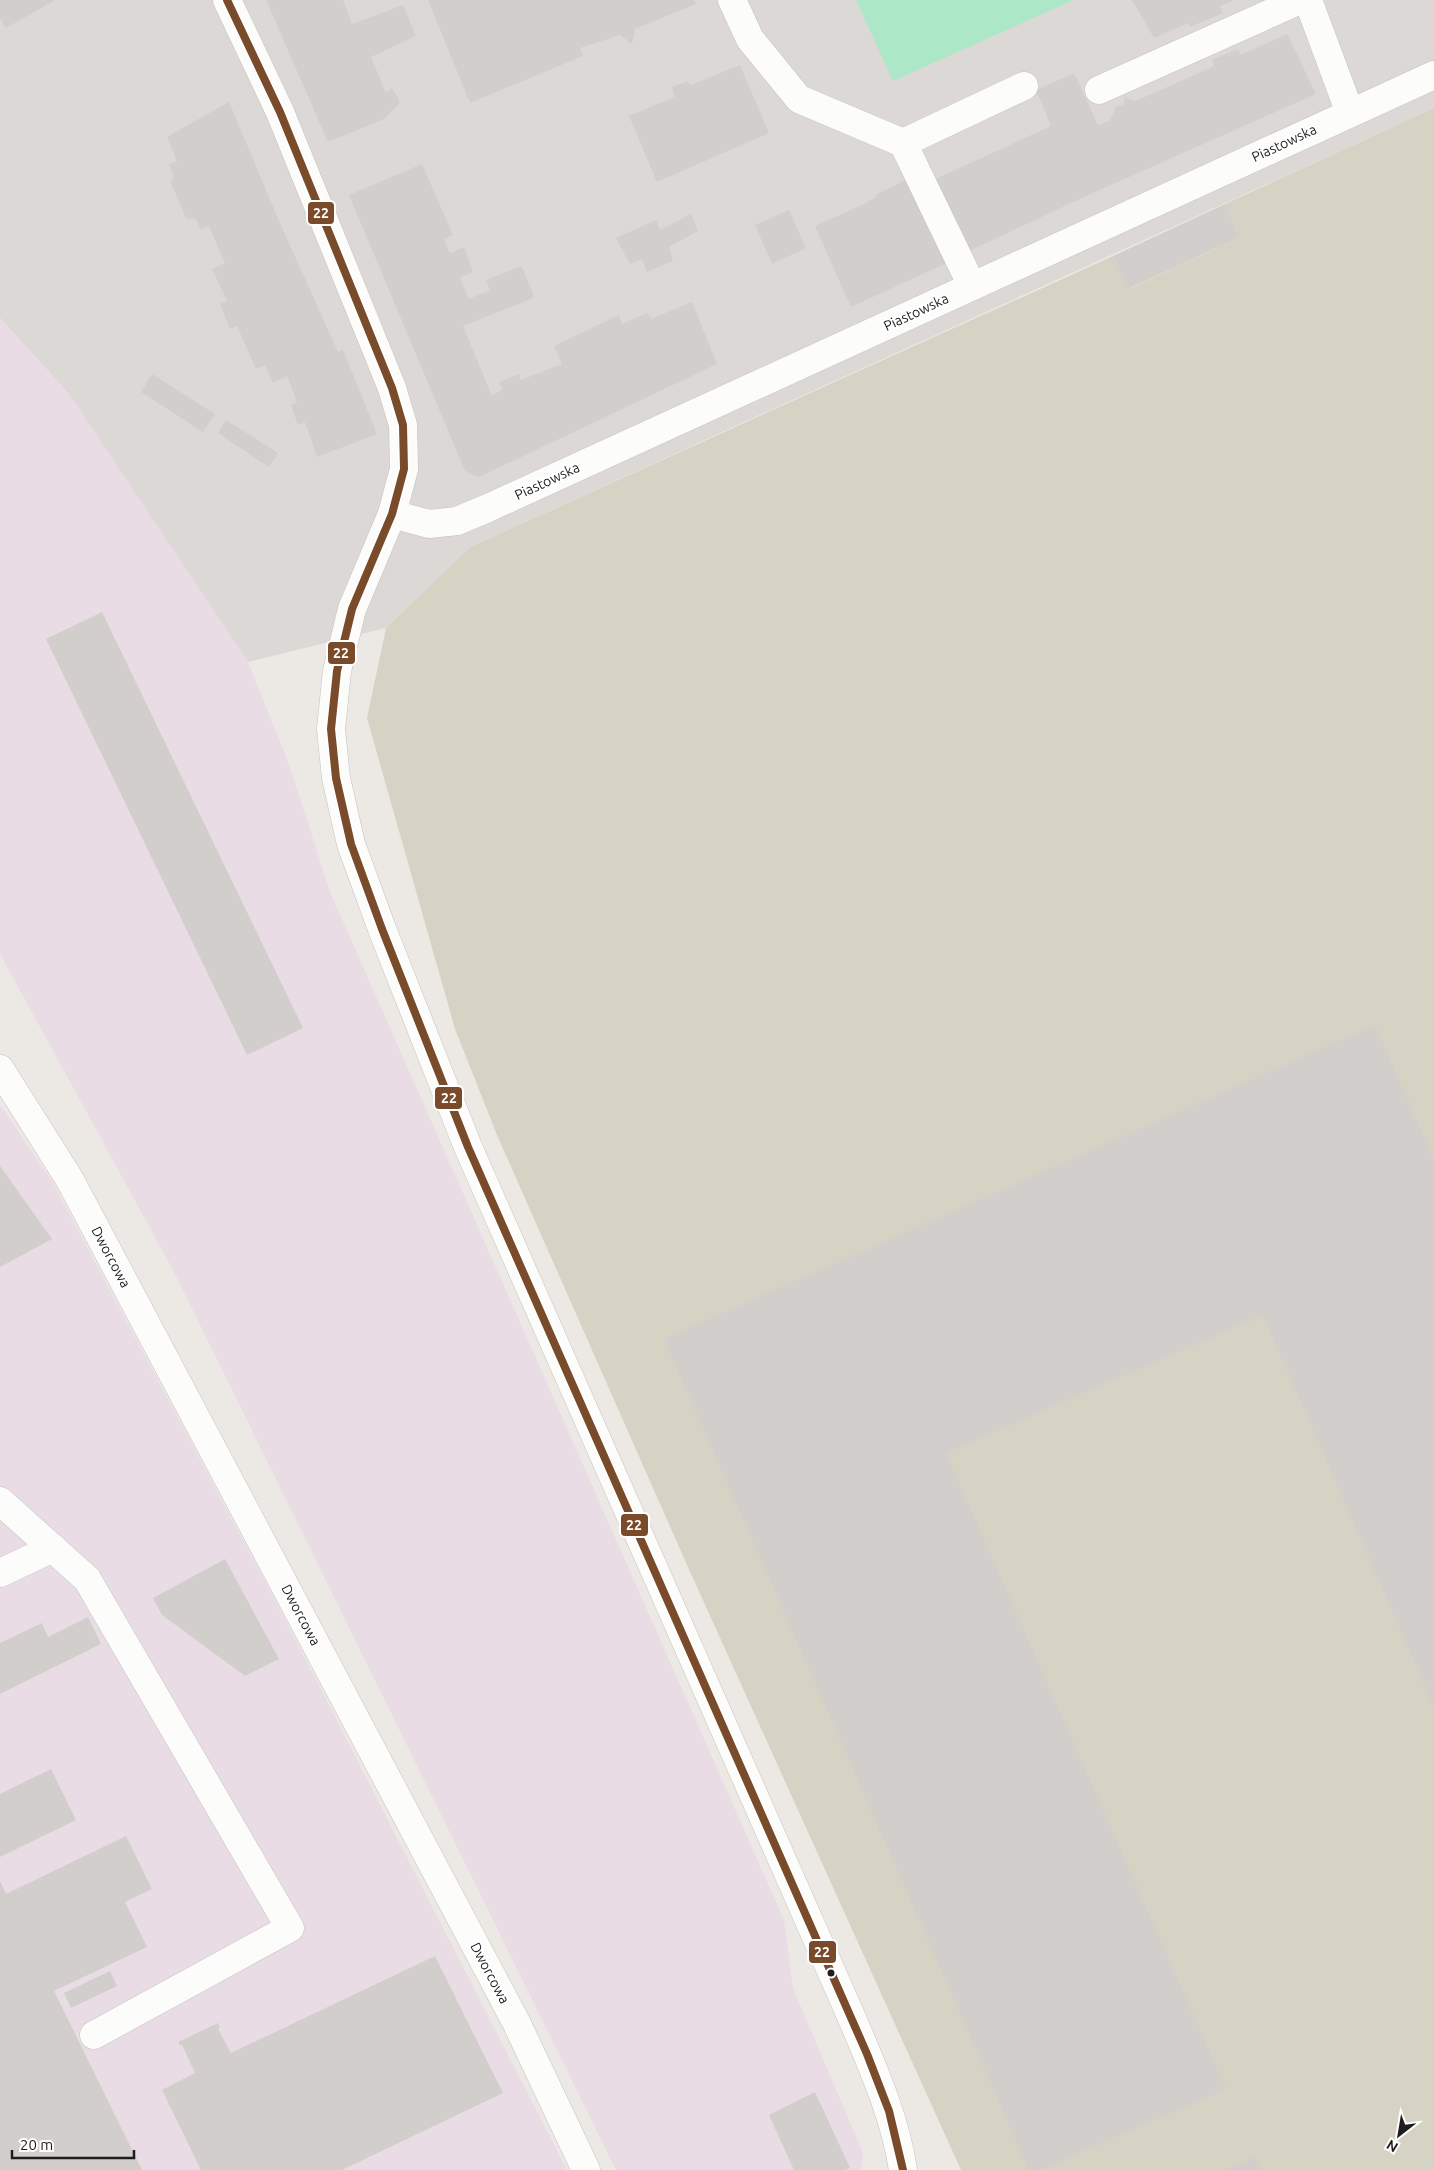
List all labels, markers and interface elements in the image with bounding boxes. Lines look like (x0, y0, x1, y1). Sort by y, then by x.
street label: Piastowska (1249, 121, 1319, 165)
line badge: 22 (307, 201, 335, 225)
text: 22 (313, 205, 329, 221)
street label: Piastowska (881, 290, 951, 334)
street label: Piastowska (512, 459, 582, 503)
line badge: 22 (327, 641, 356, 665)
text: 22 (333, 645, 349, 661)
line badge: 22 (434, 1086, 463, 1110)
text: 22 (441, 1090, 457, 1106)
street label: Dworcowa (88, 1224, 134, 1290)
line badge: 22 (620, 1513, 649, 1537)
text: 22 (626, 1517, 642, 1533)
street label: Dworcowa (278, 1582, 324, 1648)
street label: Dworcowa (467, 1940, 513, 2006)
line badge: 22 (808, 1940, 837, 1964)
text: 22 (814, 1944, 830, 1960)
unlabelled marker (826, 1968, 836, 1978)
north arrow (1374, 2110, 1424, 2160)
scale bar (12, 2128, 135, 2160)
text: 20 m (20, 2136, 53, 2153)
text: N (1384, 2137, 1401, 2156)

